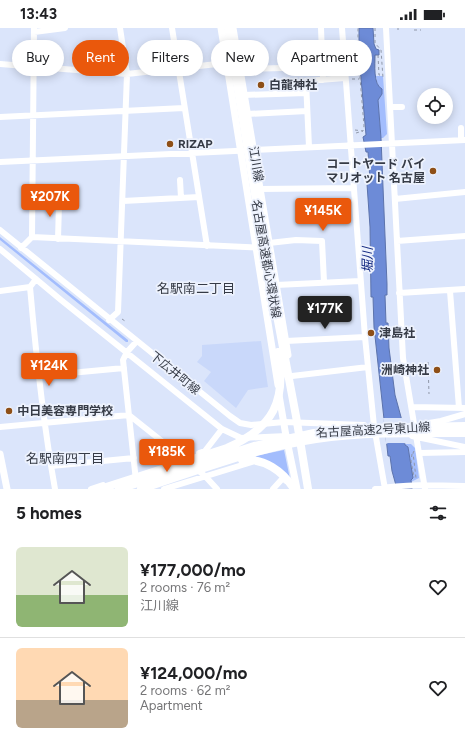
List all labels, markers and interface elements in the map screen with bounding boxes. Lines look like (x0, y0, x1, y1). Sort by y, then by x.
text: 13:43 (20, 5, 57, 23)
chip: Buy (12, 40, 64, 76)
chip: Rent (72, 40, 129, 76)
chip: Filters (137, 40, 203, 76)
chip: New (211, 40, 269, 76)
chip: Apartment (277, 40, 372, 76)
place label: 白龍神社 (269, 78, 317, 92)
marker: 白龍神社 (256, 80, 266, 90)
map controls (417, 88, 453, 124)
button: locate (417, 88, 453, 124)
place label: RIZAP (178, 137, 213, 151)
marker: RIZAP (165, 139, 175, 149)
street label: 江川線 (246, 145, 266, 183)
place label: コートヤード バイ マリオット 名古屋 (326, 157, 425, 185)
marker: コートヤード バイ マリオット 名古屋 (428, 166, 438, 176)
pin: ¥207K (22, 184, 78, 218)
text: ¥207K (30, 189, 70, 204)
pin: ¥145K (295, 198, 351, 232)
street label: 名古屋高速都心環状線 (249, 199, 283, 319)
text: ¥145K (304, 203, 342, 218)
water label: 堀川 (360, 245, 375, 273)
district label: 名駅南二丁目 (157, 281, 235, 296)
pin: ¥177K (297, 296, 353, 330)
text: ¥177K (307, 301, 343, 316)
place label: 津島社 (379, 326, 415, 340)
marker: 津島社 (366, 328, 376, 338)
street label: 下広井町線 (147, 349, 203, 397)
pin: ¥124K (21, 353, 77, 387)
text: ¥124K (30, 358, 68, 373)
place label: 洲崎神社 (381, 363, 429, 377)
marker: 洲崎神社 (432, 365, 442, 375)
place label: 中日美容専門学校 (17, 404, 113, 418)
marker: 中日美容専門学校 (4, 406, 14, 416)
street label: 名古屋高速2号東山線 (315, 420, 431, 440)
pin: ¥185K (139, 439, 195, 473)
text: ¥185K (148, 444, 186, 459)
district label: 名駅南四丁目 (26, 451, 104, 466)
icon: filters (427, 502, 449, 524)
text: 5 homes (16, 503, 82, 523)
text: ¥177,000/mo (140, 560, 246, 580)
icon: home (48, 563, 96, 611)
icon: heart (427, 576, 449, 598)
text: 2 rooms · 76 m² (140, 580, 230, 595)
text: 江川線 (140, 598, 179, 613)
text: ¥124,000/mo (140, 663, 247, 683)
icon: home (48, 664, 96, 712)
icon: heart (427, 677, 449, 699)
text: 2 rooms · 62 m² (140, 683, 230, 698)
text: Apartment (140, 698, 203, 713)

